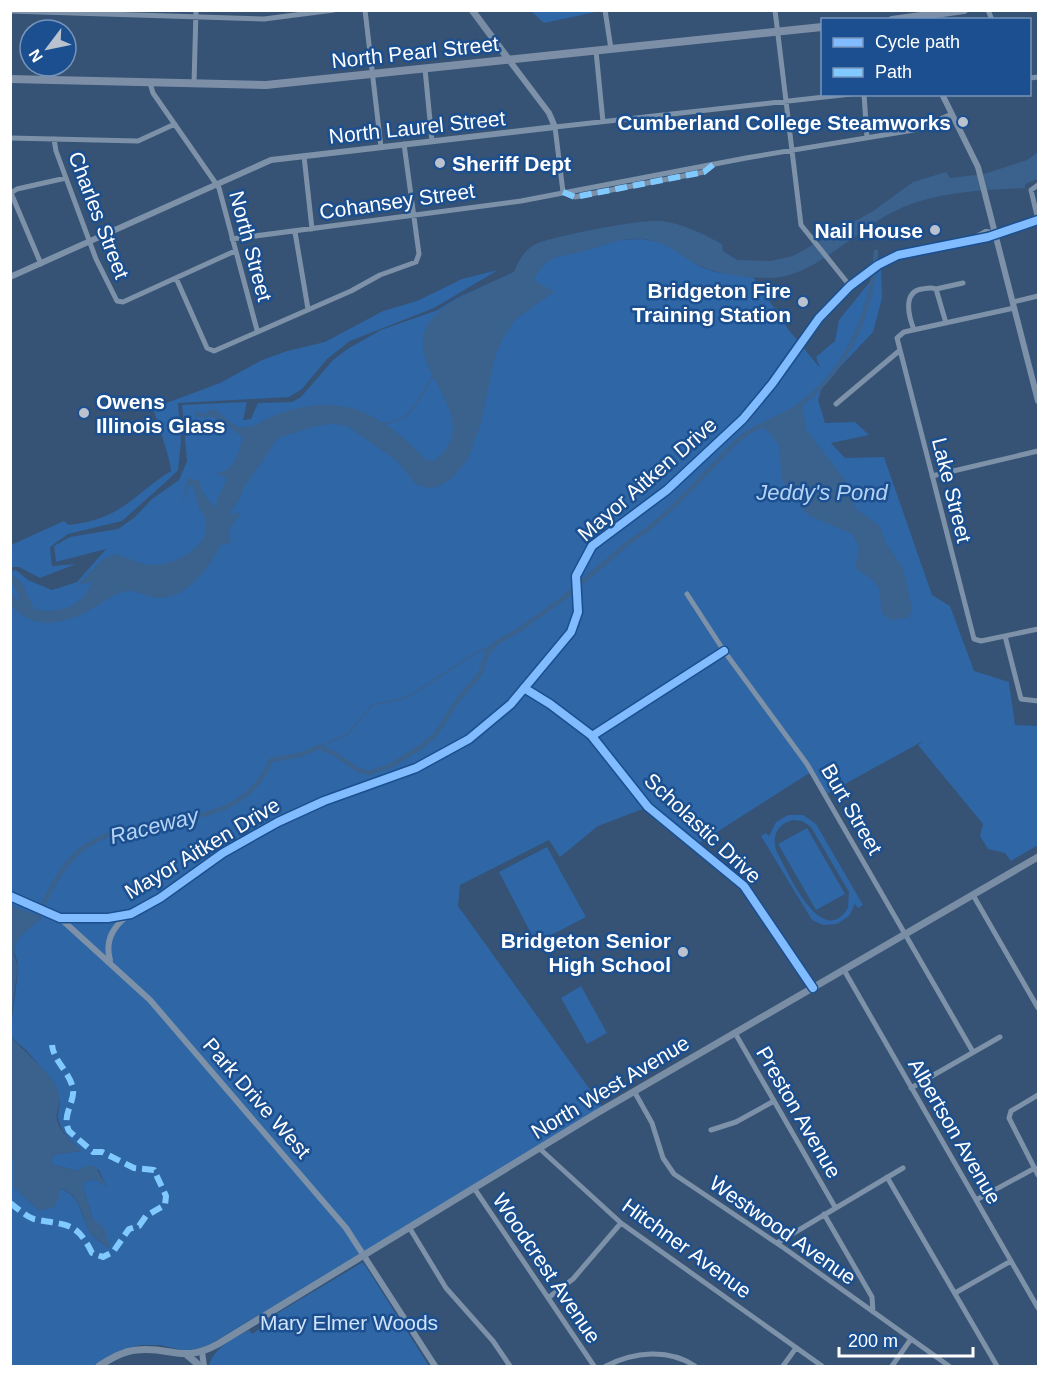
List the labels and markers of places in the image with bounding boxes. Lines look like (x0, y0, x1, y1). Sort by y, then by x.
place label: Cumberland College Steamworks (617, 111, 951, 134)
marker: Cumberland College Steamworks (956, 115, 970, 129)
place label: Sheriff Dept (452, 152, 571, 175)
marker: Sheriff Dept (433, 156, 447, 170)
place label: Nail House (814, 219, 923, 242)
marker: Nail House (928, 223, 942, 237)
place label: Bridgeton Fire Training Station (632, 279, 791, 326)
marker: Bridgeton Fire Training Station (796, 295, 810, 309)
place label: Owens Illinois Glass (96, 390, 226, 437)
marker: Owens Illinois Glass (77, 406, 91, 420)
place label: Bridgeton Senior High School (501, 929, 671, 976)
marker: Bridgeton Senior High School (676, 945, 690, 959)

